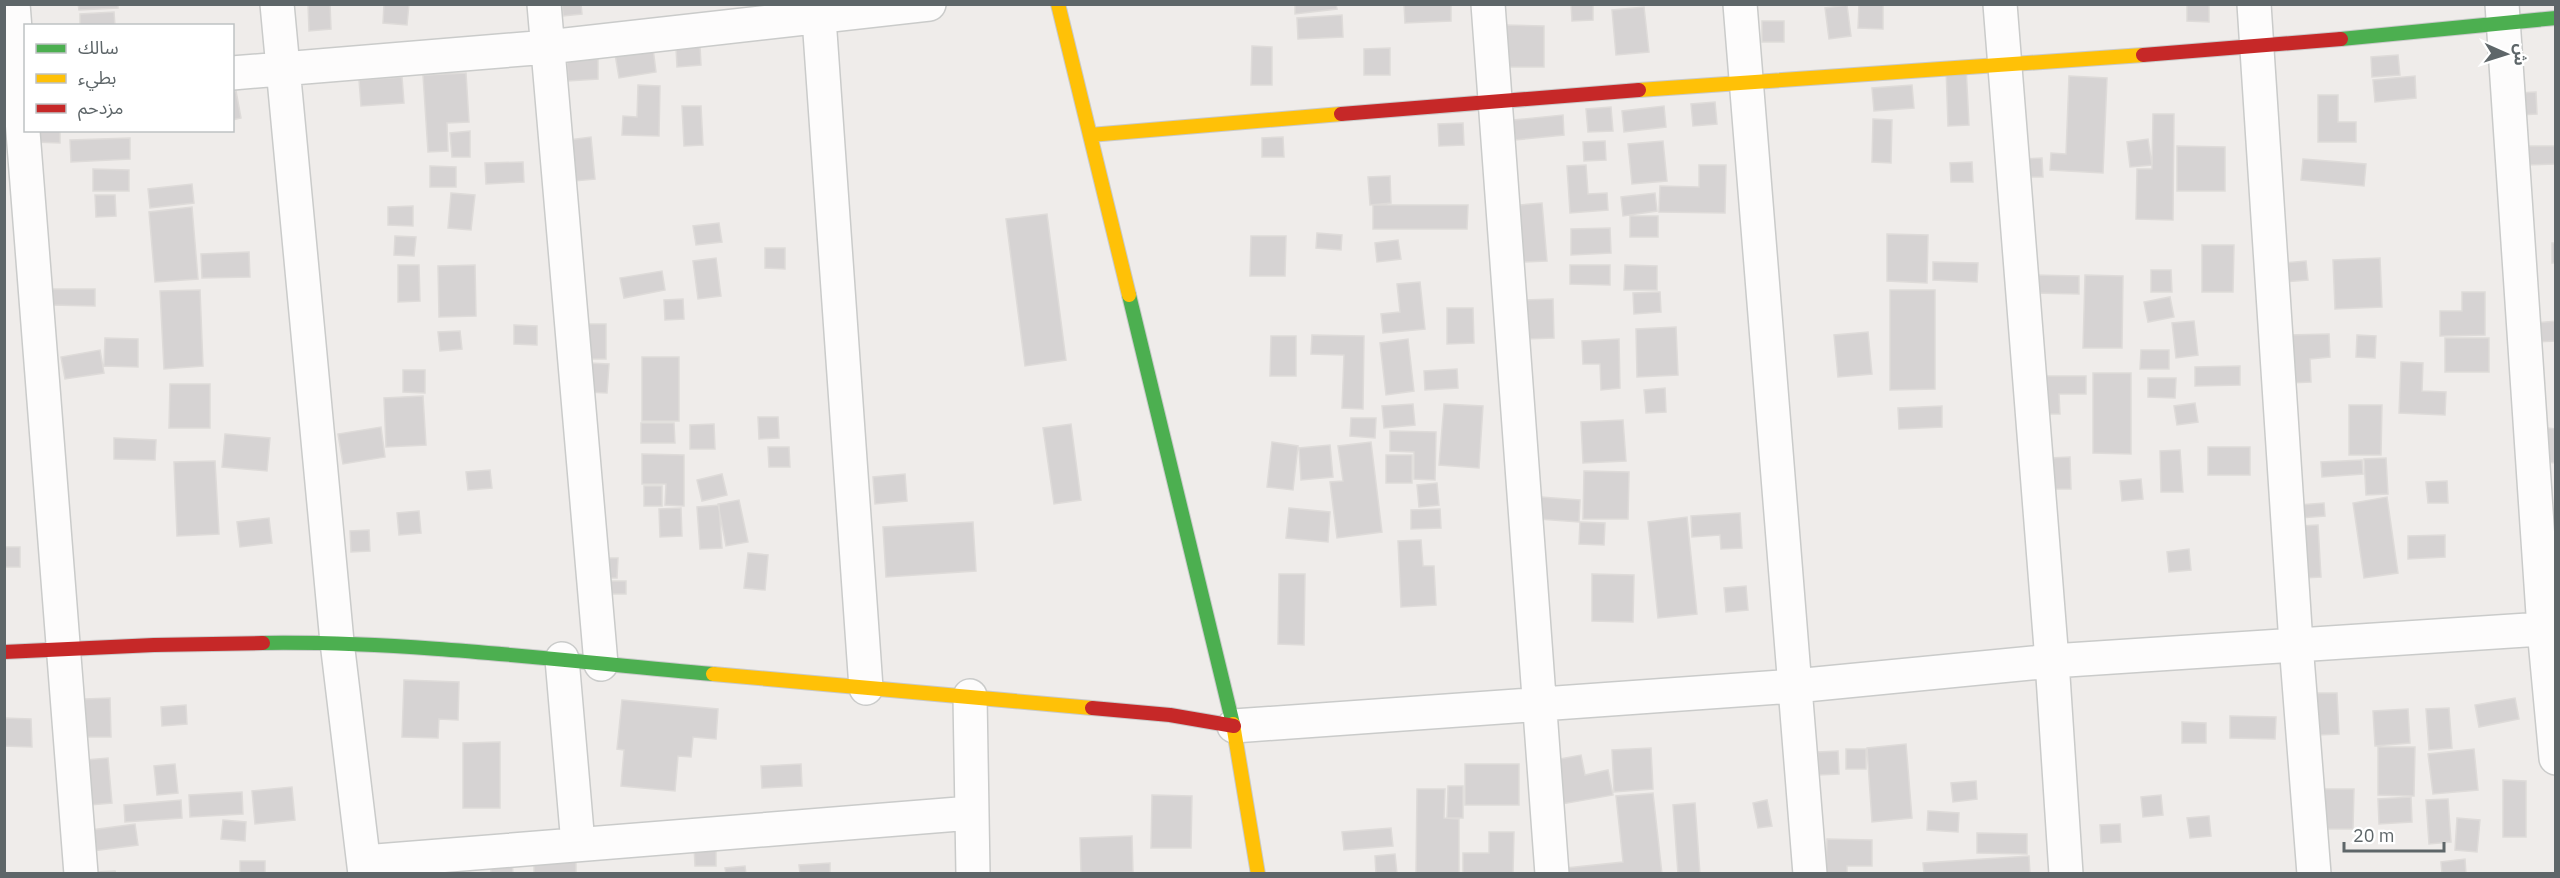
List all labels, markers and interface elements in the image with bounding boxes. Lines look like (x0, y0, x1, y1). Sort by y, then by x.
legend (24, 24, 234, 132)
north arrow (2476, 24, 2536, 84)
text: سالك (78, 36, 119, 59)
text: ش (2510, 43, 2532, 66)
text: بطيء (78, 66, 116, 91)
text: مزدحم (78, 96, 123, 121)
scale bar (2344, 815, 2444, 853)
text: 20 m (2353, 824, 2395, 847)

